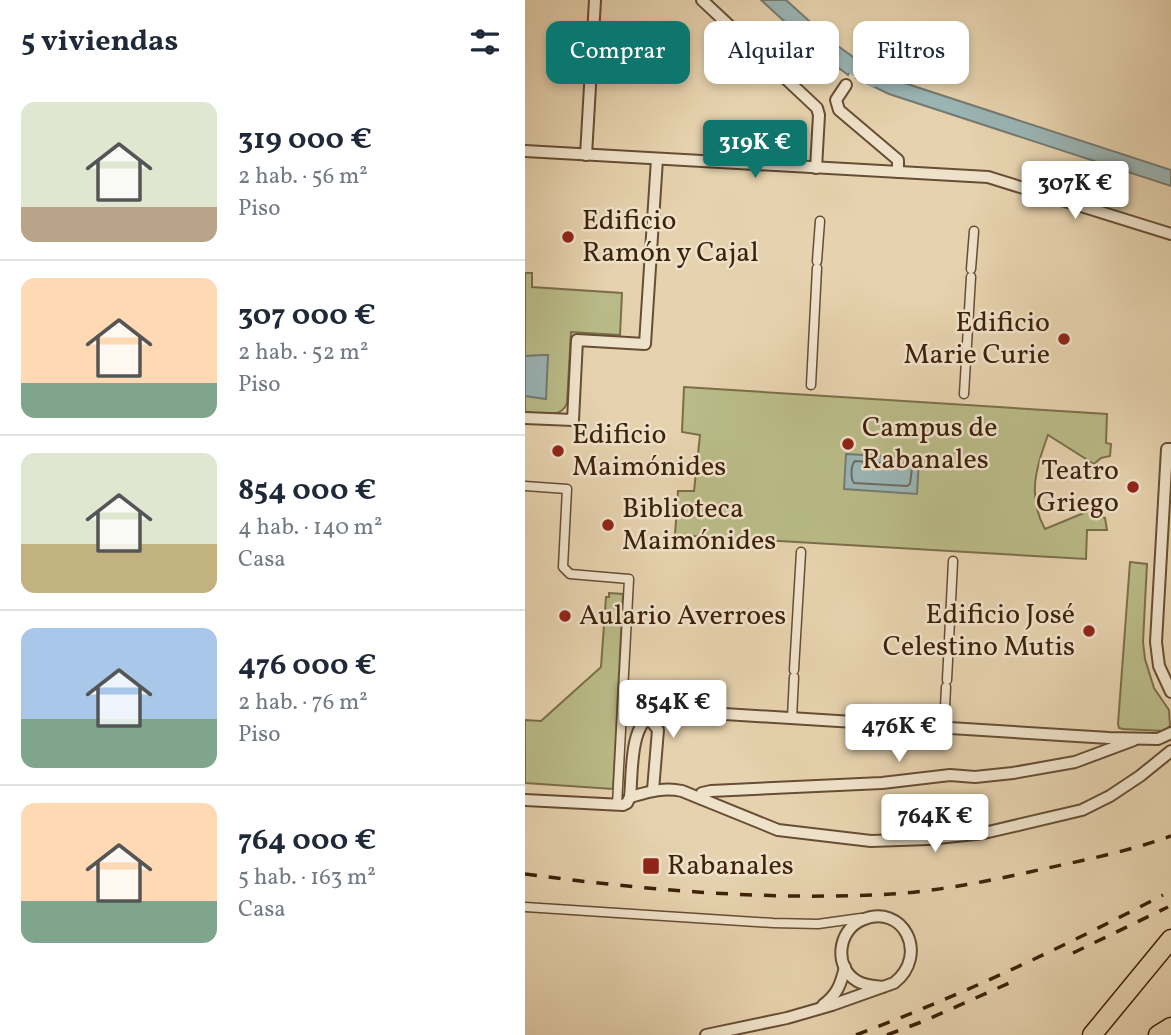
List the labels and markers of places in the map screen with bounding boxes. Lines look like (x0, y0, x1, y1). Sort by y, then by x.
pin: 319K € (698, 120, 812, 180)
pin: 307K € (1018, 162, 1132, 221)
place label: Edificio Ramón y Cajal (582, 202, 759, 273)
marker: Edificio Ramón y Cajal (560, 229, 576, 245)
place label: Edificio Marie Curie (903, 304, 1050, 375)
marker: Edificio Marie Curie (1056, 331, 1072, 347)
place label: Campus de Rabanales (862, 409, 998, 480)
place label: Edificio Maimónides (572, 416, 726, 487)
marker: Campus de Rabanales (840, 436, 856, 452)
marker: Edificio Maimónides (550, 443, 566, 459)
place label: Teatro Griego (1036, 452, 1119, 523)
marker: Teatro Griego (1125, 479, 1141, 495)
place label: Biblioteca Maimónides (622, 490, 776, 561)
marker: Biblioteca Maimónides (600, 517, 616, 533)
place label: Edificio José Celestino Mutis (883, 596, 1075, 667)
place label: Aulario Averroes (579, 597, 786, 636)
marker: Aulario Averroes (557, 608, 573, 624)
marker: Edificio José Celestino Mutis (1081, 623, 1097, 639)
pin: 854K € (616, 680, 730, 740)
pin: 476K € (842, 704, 956, 764)
pin: 764K € (878, 794, 992, 854)
place label: Rabanales (667, 847, 794, 886)
marker: Rabanales (641, 856, 661, 876)

